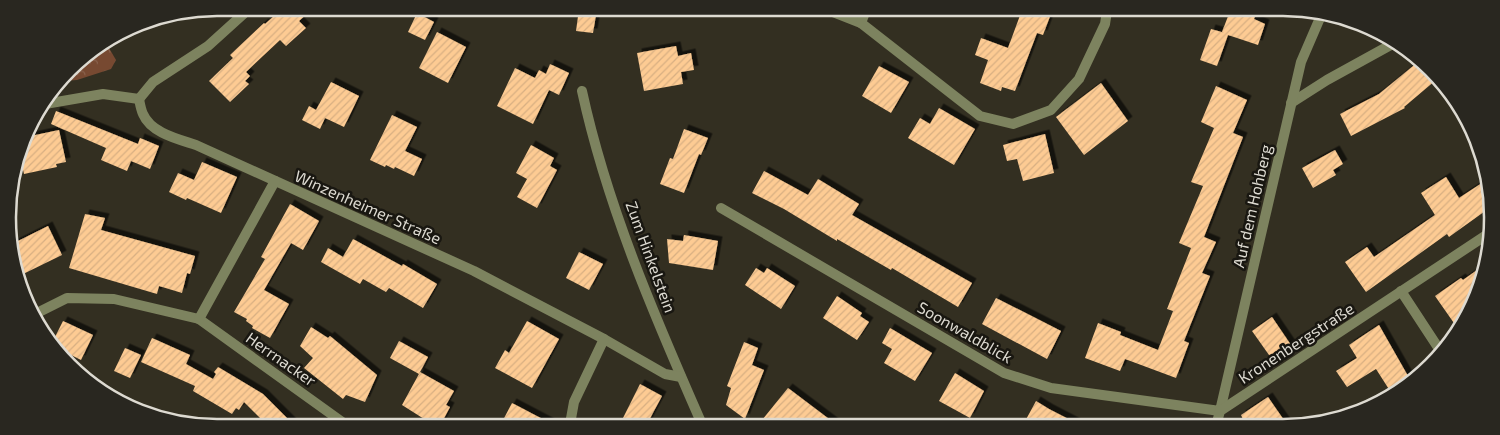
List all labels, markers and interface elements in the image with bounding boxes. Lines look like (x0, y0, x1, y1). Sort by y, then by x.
street label: Auf dem Hohberg (1228, 142, 1275, 269)
street label: Winzenheimer Straße (292, 166, 444, 247)
street label: Zum Hinkelstein (623, 199, 680, 315)
street label: Soonwaldblick (915, 297, 1016, 366)
street label: Kronenbergstraße (1234, 298, 1357, 387)
street label: Herrnacker (243, 328, 320, 390)

